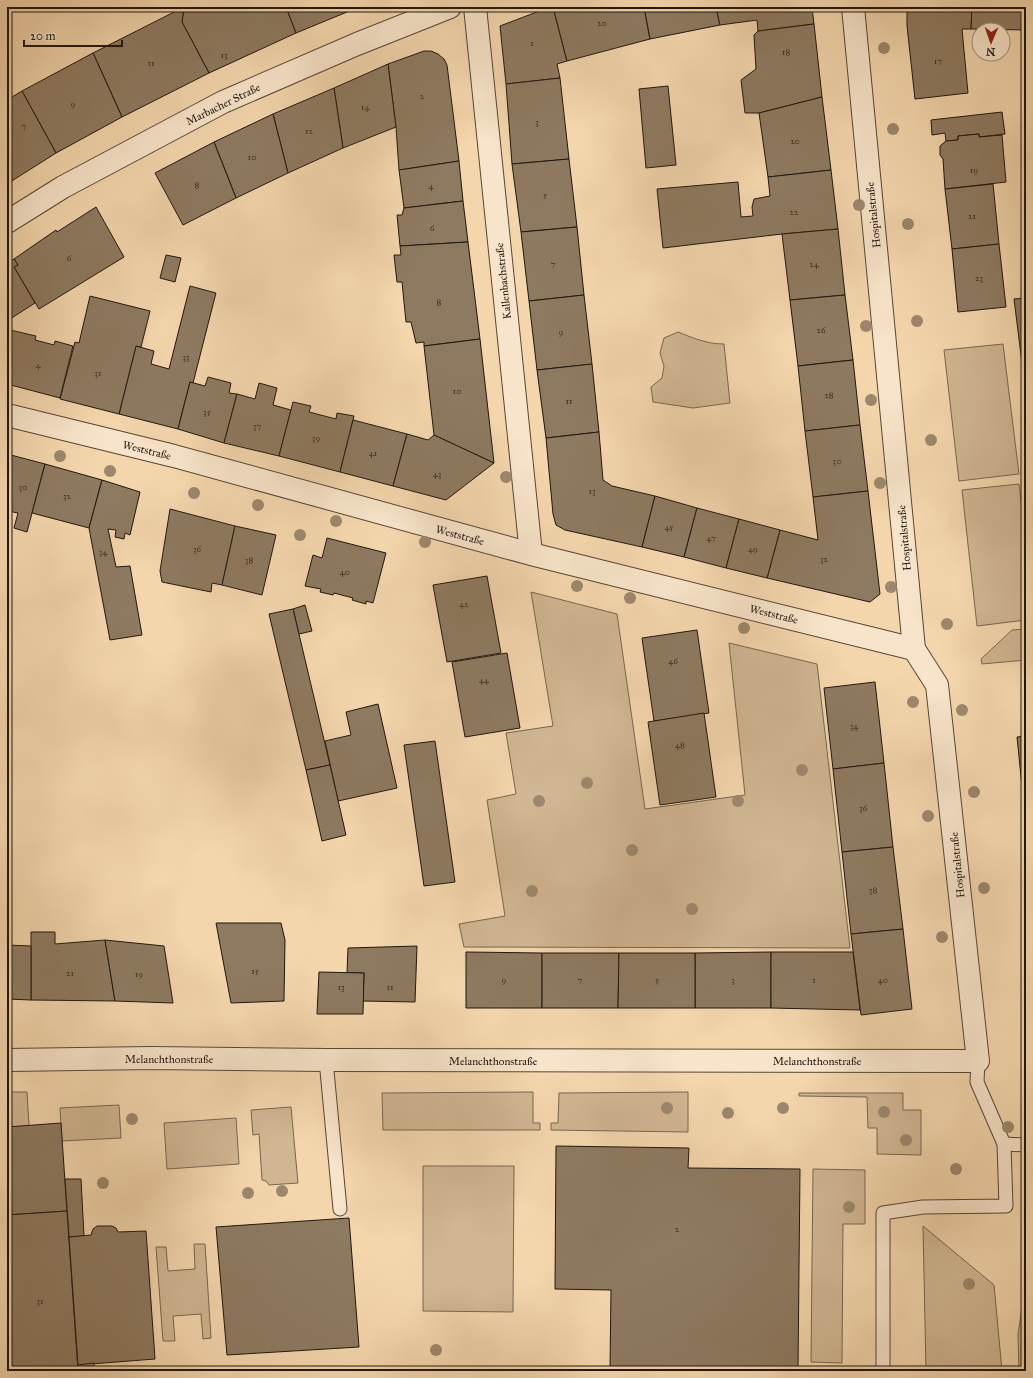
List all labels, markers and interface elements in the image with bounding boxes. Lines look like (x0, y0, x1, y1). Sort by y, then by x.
house number: 20 (597, 17, 607, 28)
scale bar (24, 22, 122, 48)
north arrow (971, 22, 1011, 62)
text: 20 m (30, 29, 56, 43)
house number: 1 (530, 37, 534, 48)
text: N (985, 45, 996, 58)
house number: 18 (782, 46, 790, 57)
house number: 13 (220, 49, 228, 60)
house number: 17 (934, 55, 942, 66)
house number: 11 (147, 57, 155, 68)
street label: Marbacher Straße (184, 81, 263, 128)
house number: 2 (420, 90, 425, 101)
house number: 9 (71, 98, 76, 109)
house number: 14 (361, 101, 370, 112)
house number: 3 (535, 116, 539, 127)
house number: 7 (22, 120, 27, 131)
house number: 12 (305, 125, 314, 136)
house number: 20 (790, 135, 800, 146)
house number: 10 (248, 151, 256, 162)
house number: 19 (970, 164, 978, 175)
house number: 8 (195, 179, 200, 190)
house number: 4 (428, 180, 434, 191)
street label: Hospitalstraße (864, 181, 883, 248)
house number: 5 (543, 189, 548, 200)
house number: 22 (790, 206, 799, 217)
house number: 21 (968, 210, 976, 221)
house number: 6 (430, 222, 435, 233)
street label: Kallenbachstraße (493, 242, 514, 320)
house number: 6 (67, 252, 72, 263)
house number: 7 (551, 258, 556, 269)
house number: 24 (809, 258, 820, 269)
house number: 23 (975, 272, 983, 283)
house number: 8 (437, 296, 442, 307)
house number: 26 (816, 324, 826, 335)
house number: 9 (559, 326, 564, 337)
house number: 33 (182, 351, 190, 362)
house number: 4 (35, 359, 41, 370)
house number: 31 (94, 367, 102, 378)
house number: 10 (453, 385, 461, 396)
house number: 28 (824, 389, 834, 400)
house number: 11 (565, 395, 573, 406)
house number: 35 (203, 406, 212, 417)
house number: 37 (253, 420, 261, 431)
house number: 39 (312, 432, 320, 443)
street label: Weststraße (121, 438, 173, 463)
house number: 41 (369, 447, 378, 458)
house number: 30 (833, 455, 841, 466)
house number: 43 (433, 468, 442, 479)
house number: 30 (19, 481, 27, 492)
house number: 13 (588, 485, 596, 496)
house number: 32 (63, 490, 72, 501)
street label: Hospitalstraße (895, 504, 914, 571)
house number: 45 (664, 521, 674, 532)
street label: Weststraße (434, 523, 486, 548)
house number: 47 (706, 532, 716, 543)
house number: 36 (193, 543, 201, 554)
house number: 49 (748, 543, 758, 554)
house number: 34 (99, 546, 108, 557)
house number: 32 (820, 553, 829, 564)
house number: 38 (245, 554, 253, 565)
house number: 40 (340, 566, 350, 577)
house number: 42 (459, 598, 469, 609)
street label: Weststraße (748, 602, 800, 627)
house number: 46 (668, 655, 678, 666)
house number: 44 (479, 674, 490, 685)
house number: 34 (850, 720, 859, 731)
house number: 48 (675, 739, 685, 750)
house number: 36 (859, 802, 867, 813)
street label: Hospitalstraße (948, 831, 967, 898)
house number: 38 (869, 884, 877, 895)
house number: 15 (251, 965, 260, 976)
house number: 21 (66, 967, 74, 978)
house number: 19 (135, 968, 143, 979)
house number: 9 (502, 974, 507, 985)
house number: 7 (578, 974, 583, 985)
house number: 5 (655, 974, 660, 985)
house number: 3 (731, 974, 735, 985)
house number: 1 (812, 974, 816, 985)
house number: 40 (878, 974, 888, 985)
house number: 13 (337, 981, 345, 992)
house number: 11 (386, 981, 394, 992)
street label: Melanchthonstraße (125, 1053, 214, 1066)
street label: Melanchthonstraße (449, 1055, 538, 1068)
street label: Melanchthonstraße (773, 1055, 862, 1068)
house number: 2 (675, 1223, 680, 1234)
house number: 31 (36, 1295, 44, 1306)

